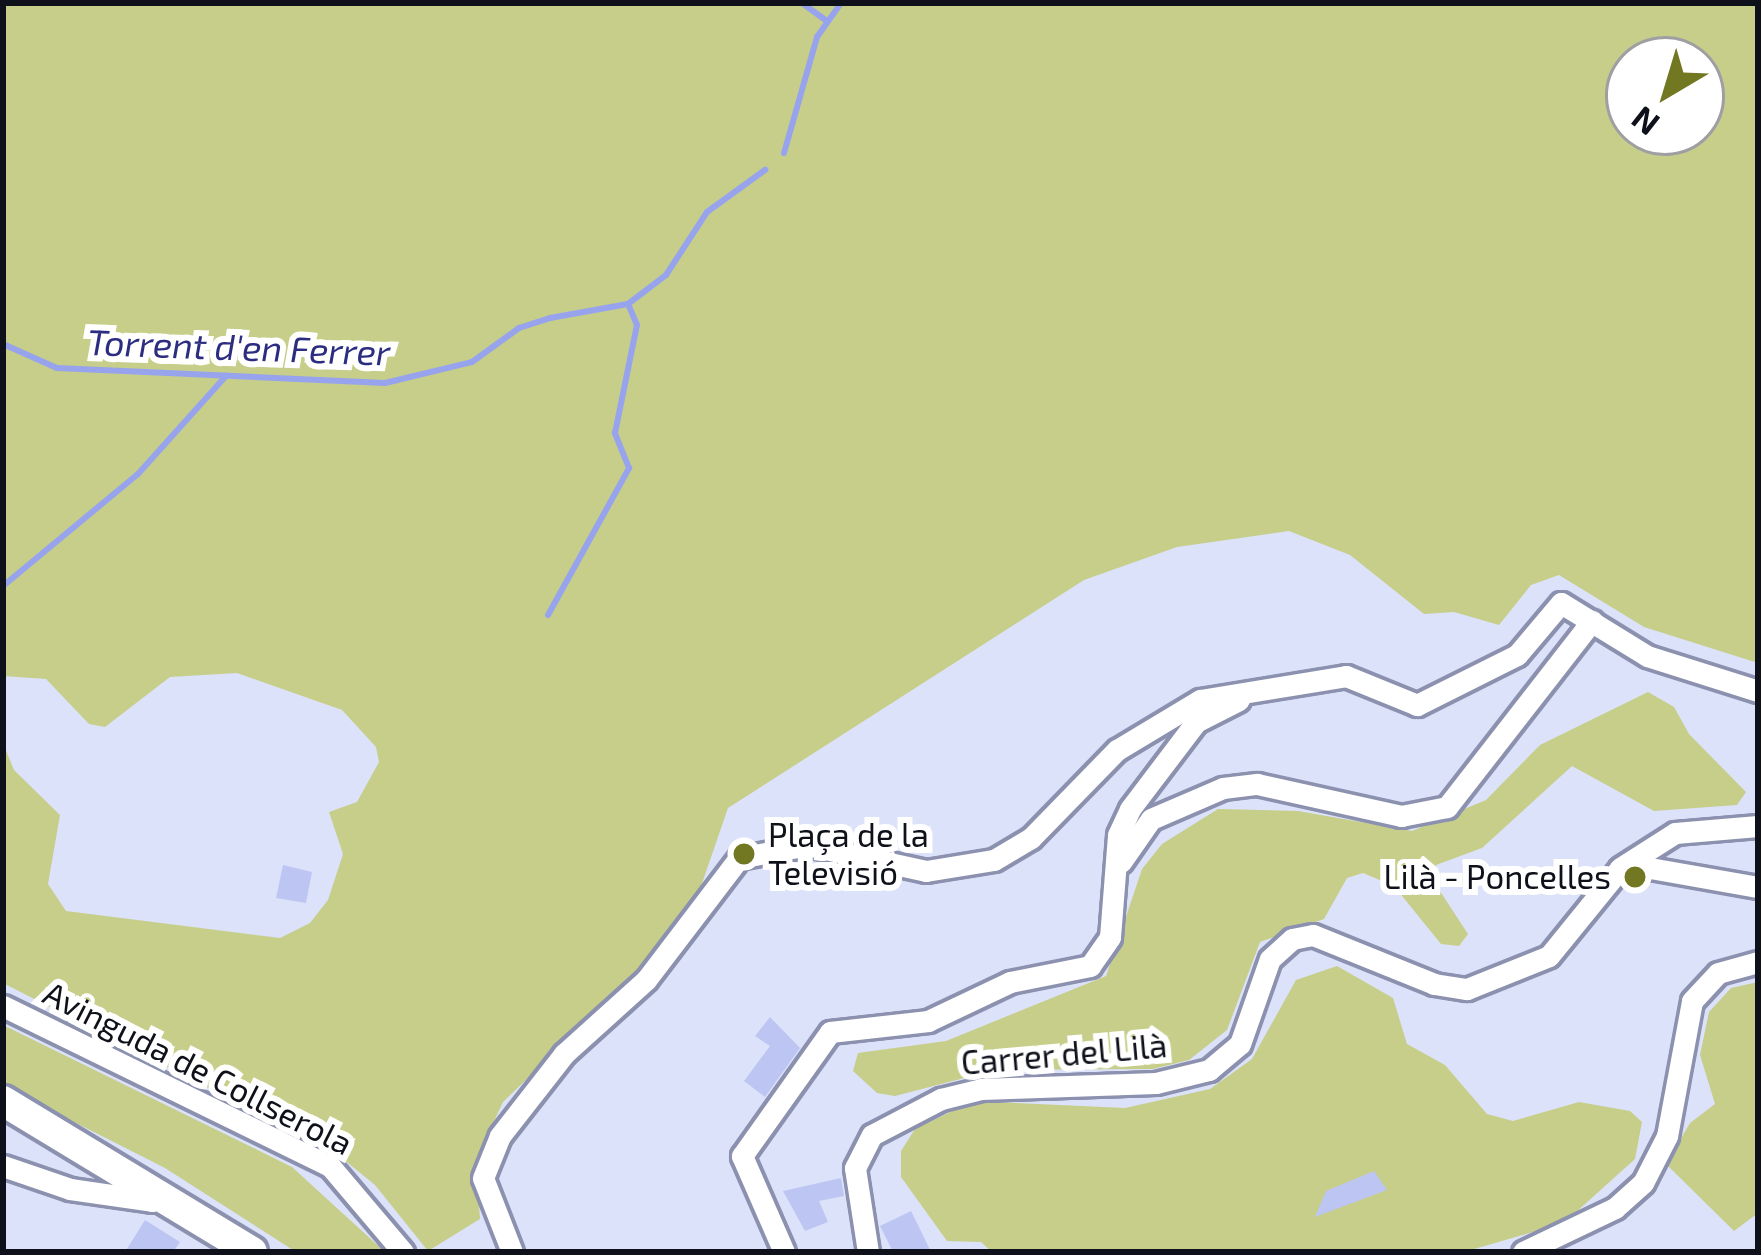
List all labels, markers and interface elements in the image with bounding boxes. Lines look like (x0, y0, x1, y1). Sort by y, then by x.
north arrow (1605, 36, 1725, 156)
text: N (1623, 99, 1666, 145)
water label: Torrent d'en Ferrer (87, 319, 391, 373)
place label: Plaça de la Televisió (768, 815, 929, 893)
marker: Plaça de la Televisió (731, 841, 757, 867)
place label: Lilà - Poncelles (1384, 857, 1611, 897)
marker: Lilà - Poncelles (1622, 864, 1648, 890)
street label: Avinguda de Collserola (37, 973, 359, 1163)
street label: Carrer del Lilà (959, 1025, 1169, 1083)

